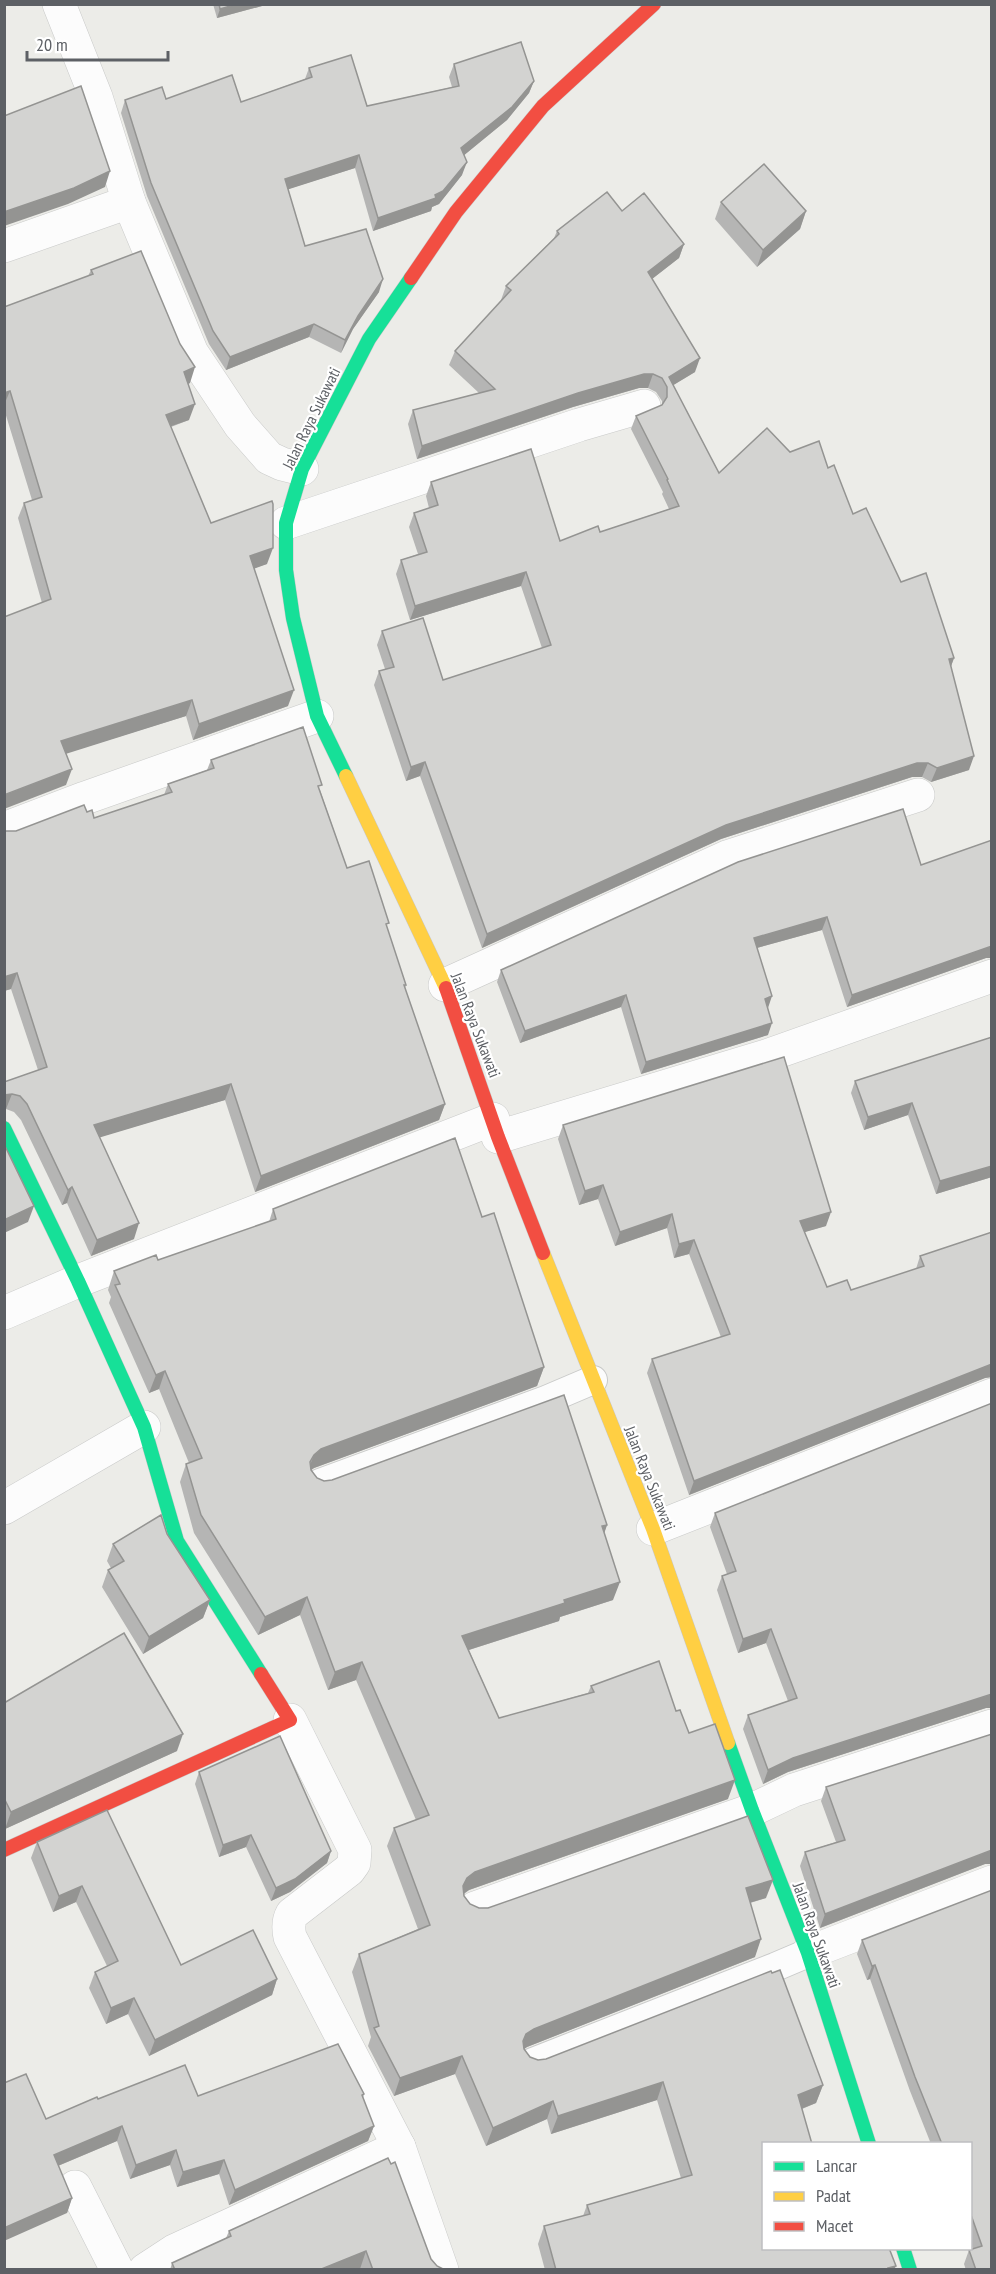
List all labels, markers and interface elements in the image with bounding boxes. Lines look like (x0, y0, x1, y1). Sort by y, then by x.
scale bar (27, 24, 168, 62)
text: 20 m (36, 33, 68, 56)
street label: Jalan Raya Sukawati (277, 364, 344, 473)
street label: Jalan Raya Sukawati (446, 969, 505, 1080)
street label: Jalan Raya Sukawati (620, 1422, 680, 1533)
street label: Jalan Raya Sukawati (788, 1879, 845, 1990)
legend (762, 2142, 972, 2250)
text: Lancar (816, 2154, 857, 2177)
text: Padat (816, 2184, 851, 2207)
text: Macet (816, 2214, 853, 2237)

